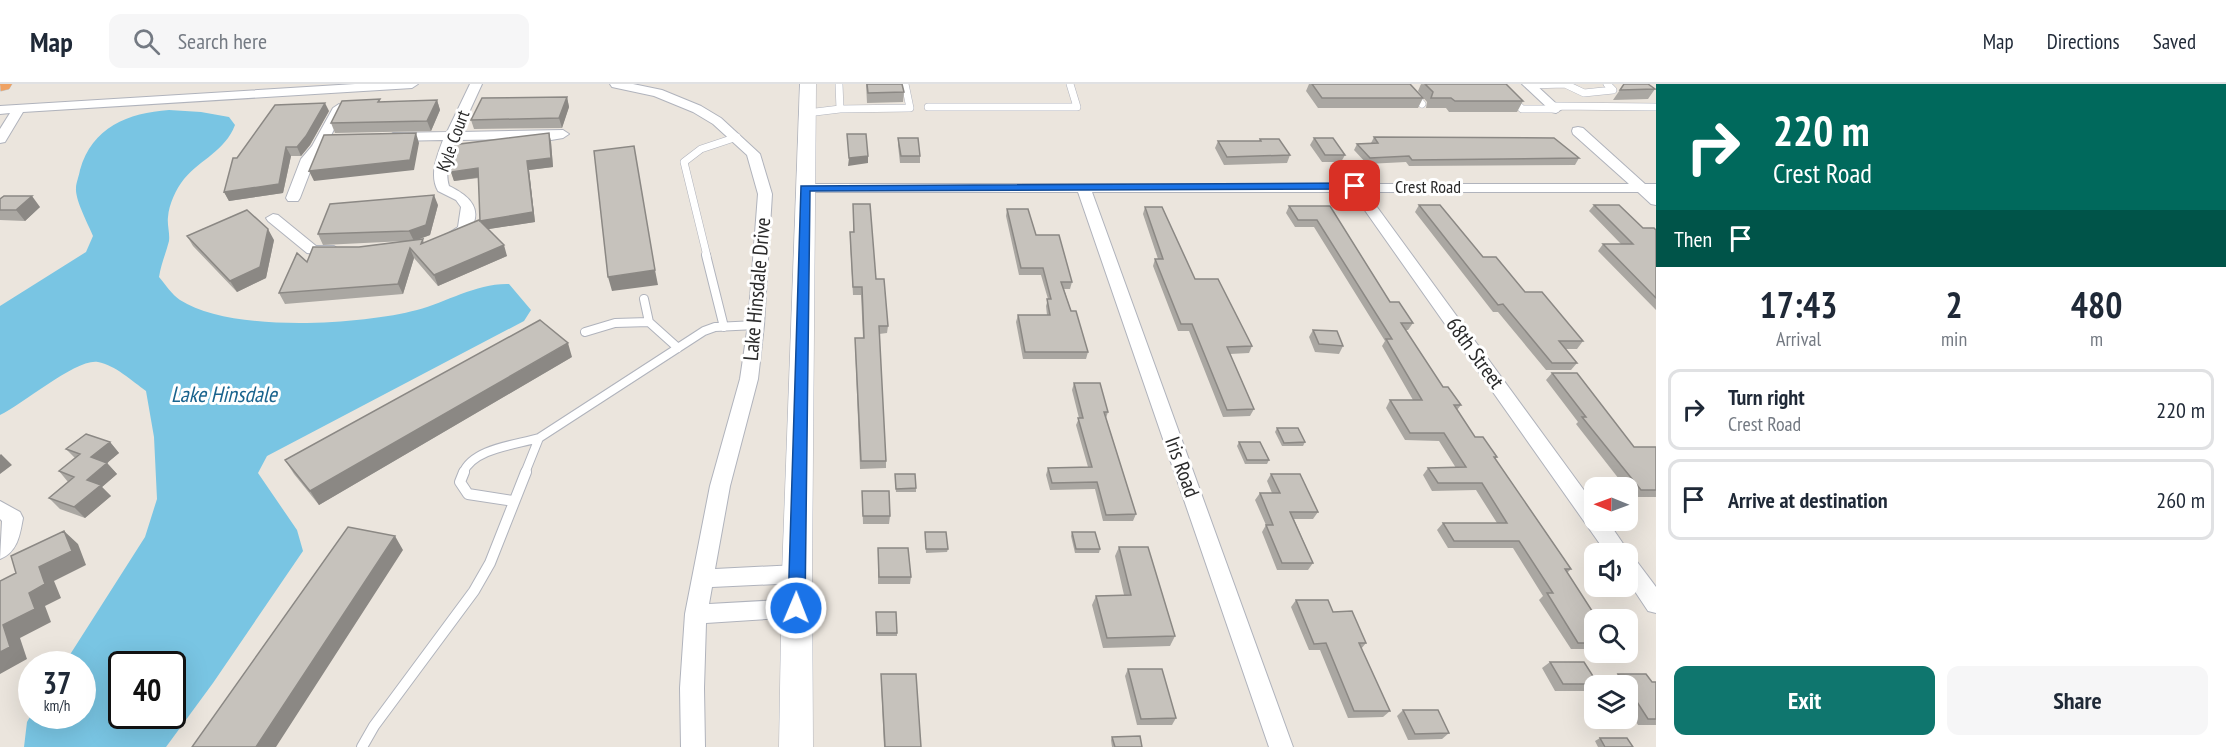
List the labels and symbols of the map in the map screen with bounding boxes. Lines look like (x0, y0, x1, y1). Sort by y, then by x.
street label: Kyle Court (431, 107, 474, 175)
pin (1329, 160, 1380, 211)
street label: Crest Road (1395, 175, 1461, 198)
street label: Lake Hinsdale Drive (737, 216, 776, 362)
street label: 68th Street (1440, 312, 1511, 394)
water label: Lake Hinsdale (171, 380, 279, 408)
street label: Iris Road (1159, 433, 1206, 501)
north arrow (1584, 477, 1638, 531)
position arrow (764, 576, 828, 640)
speed limit sign: 40 (108, 651, 186, 729)

